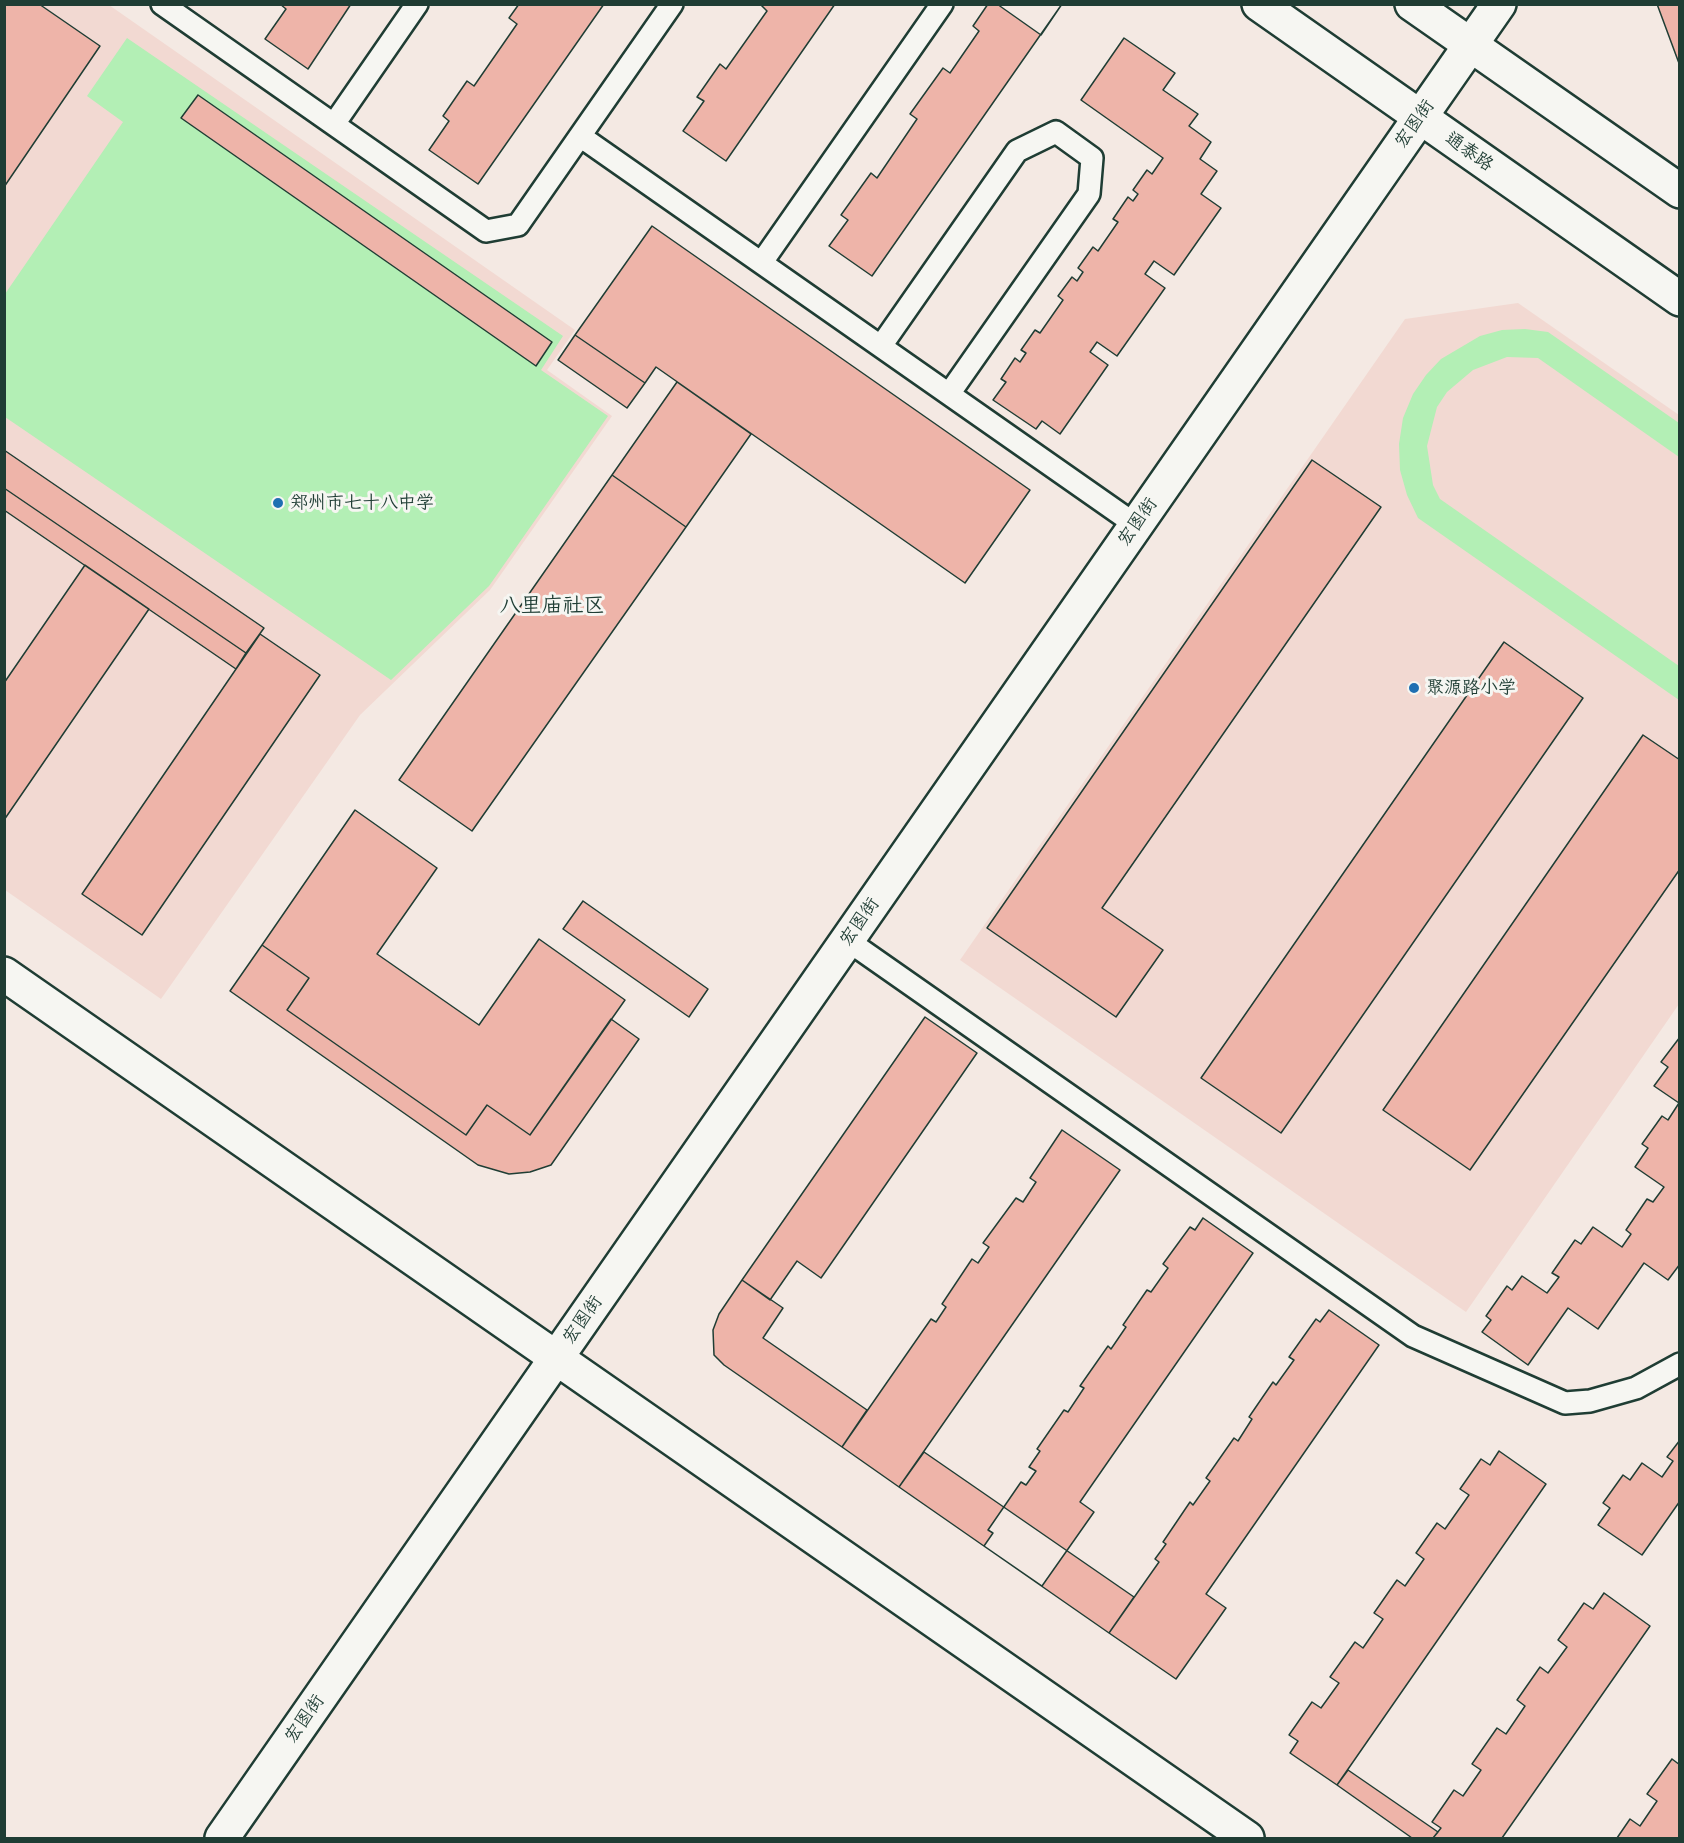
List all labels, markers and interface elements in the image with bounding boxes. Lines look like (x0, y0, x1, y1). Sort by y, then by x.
street label: 宏图街 (1391, 96, 1439, 152)
street label: 通泰路 (1441, 128, 1497, 176)
place label: 郑州市七十八中学 (290, 492, 434, 514)
street label: 宏图街 (1114, 494, 1162, 550)
marker: 郑州市七十八中学 (271, 496, 285, 510)
district label: 八里庙社区 (500, 593, 604, 619)
place label: 聚源路小学 (1426, 677, 1516, 699)
marker: 聚源路小学 (1407, 681, 1421, 695)
street label: 宏图街 (836, 894, 884, 950)
street label: 宏图街 (559, 1292, 607, 1348)
street label: 宏图街 (281, 1691, 329, 1747)

